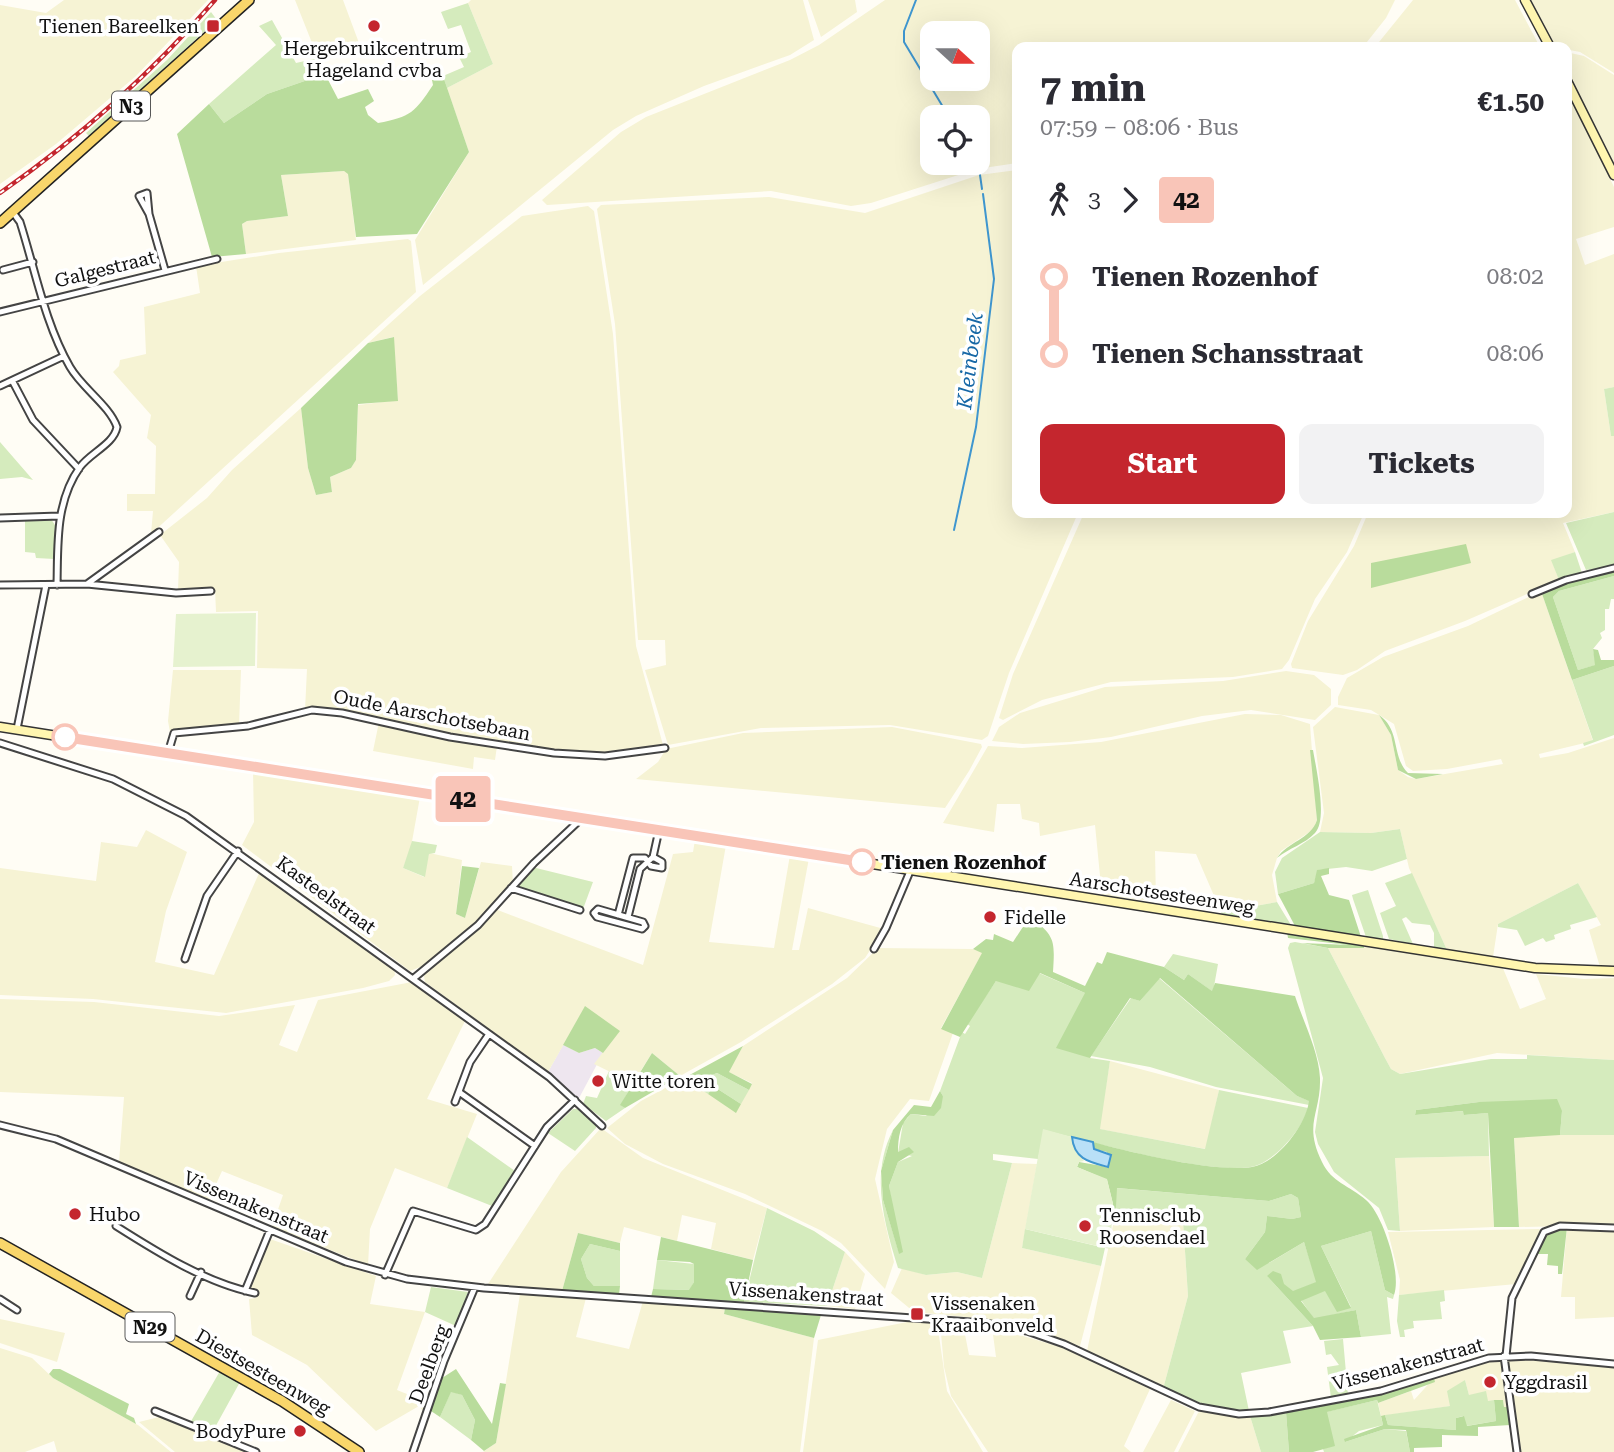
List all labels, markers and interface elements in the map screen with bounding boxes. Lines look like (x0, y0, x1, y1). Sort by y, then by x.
place label: Tienen Bareelken (39, 15, 199, 38)
marker: Tienen Bareelken (205, 18, 221, 34)
marker: Hergebruikcentrum Hageland cvba (366, 18, 382, 34)
north arrow (920, 21, 990, 91)
map controls (920, 21, 990, 175)
place label: Hergebruikcentrum Hageland cvba (284, 37, 465, 82)
text: 7 min (1040, 66, 1146, 110)
text: €1.50 (1478, 87, 1544, 117)
road number: N3 (112, 92, 150, 120)
button: locate (920, 105, 990, 175)
text: 07:59 – 08:06 · Bus (1040, 114, 1238, 141)
icon: walk (1040, 181, 1078, 219)
icon: forward (1111, 181, 1149, 219)
text: 3 (1088, 186, 1101, 213)
text: 42 (1173, 186, 1200, 214)
street label: Galgestraat (52, 245, 158, 293)
text: Tienen Rozenhof (1092, 262, 1318, 292)
text: 08:02 (1487, 263, 1544, 290)
water label: Kleinbeek (952, 311, 988, 412)
text: Tienen Schansstraat (1092, 339, 1363, 369)
text: 08:06 (1487, 340, 1544, 367)
button: Start (1040, 424, 1285, 504)
button: Tickets (1299, 424, 1544, 504)
street label: Oude Aarschotsebaan (332, 685, 532, 745)
unlabelled marker (52, 724, 78, 750)
line badge: 42 (432, 776, 494, 822)
text: 42 (450, 785, 476, 813)
marker: Tienen Rozenhof (849, 849, 875, 875)
street label: Kasteelstraat (272, 851, 380, 939)
place label: Tienen Rozenhof (881, 851, 1047, 874)
street label: Aarschotsesteenweg (1068, 867, 1256, 919)
place label: Fidelle (1004, 906, 1066, 929)
marker: Fidelle (982, 909, 998, 925)
place label: Witte toren (612, 1070, 716, 1093)
marker: Witte toren (590, 1073, 606, 1089)
street label: Vissenakenstraat (180, 1166, 332, 1248)
place label: Hubo (89, 1203, 141, 1226)
place label: Tennisclub Roosendael (1099, 1204, 1205, 1249)
marker: Hubo (67, 1206, 83, 1222)
marker: Tennisclub Roosendael (1077, 1218, 1093, 1234)
street label: Vissenakenstraat (728, 1277, 884, 1311)
place label: Vissenaken Kraaibonveld (931, 1292, 1054, 1337)
marker: Vissenaken Kraaibonveld (909, 1306, 925, 1322)
road number: N29 (125, 1312, 174, 1342)
street label: Deelberg (404, 1321, 454, 1407)
street label: Diestsesteenweg (191, 1324, 335, 1420)
street label: Vissenakenstraat (1330, 1333, 1486, 1395)
place label: Yggdrasil (1504, 1371, 1588, 1394)
marker: Yggdrasil (1482, 1374, 1498, 1390)
place label: BodyPure (196, 1420, 286, 1443)
marker: BodyPure (292, 1423, 308, 1439)

